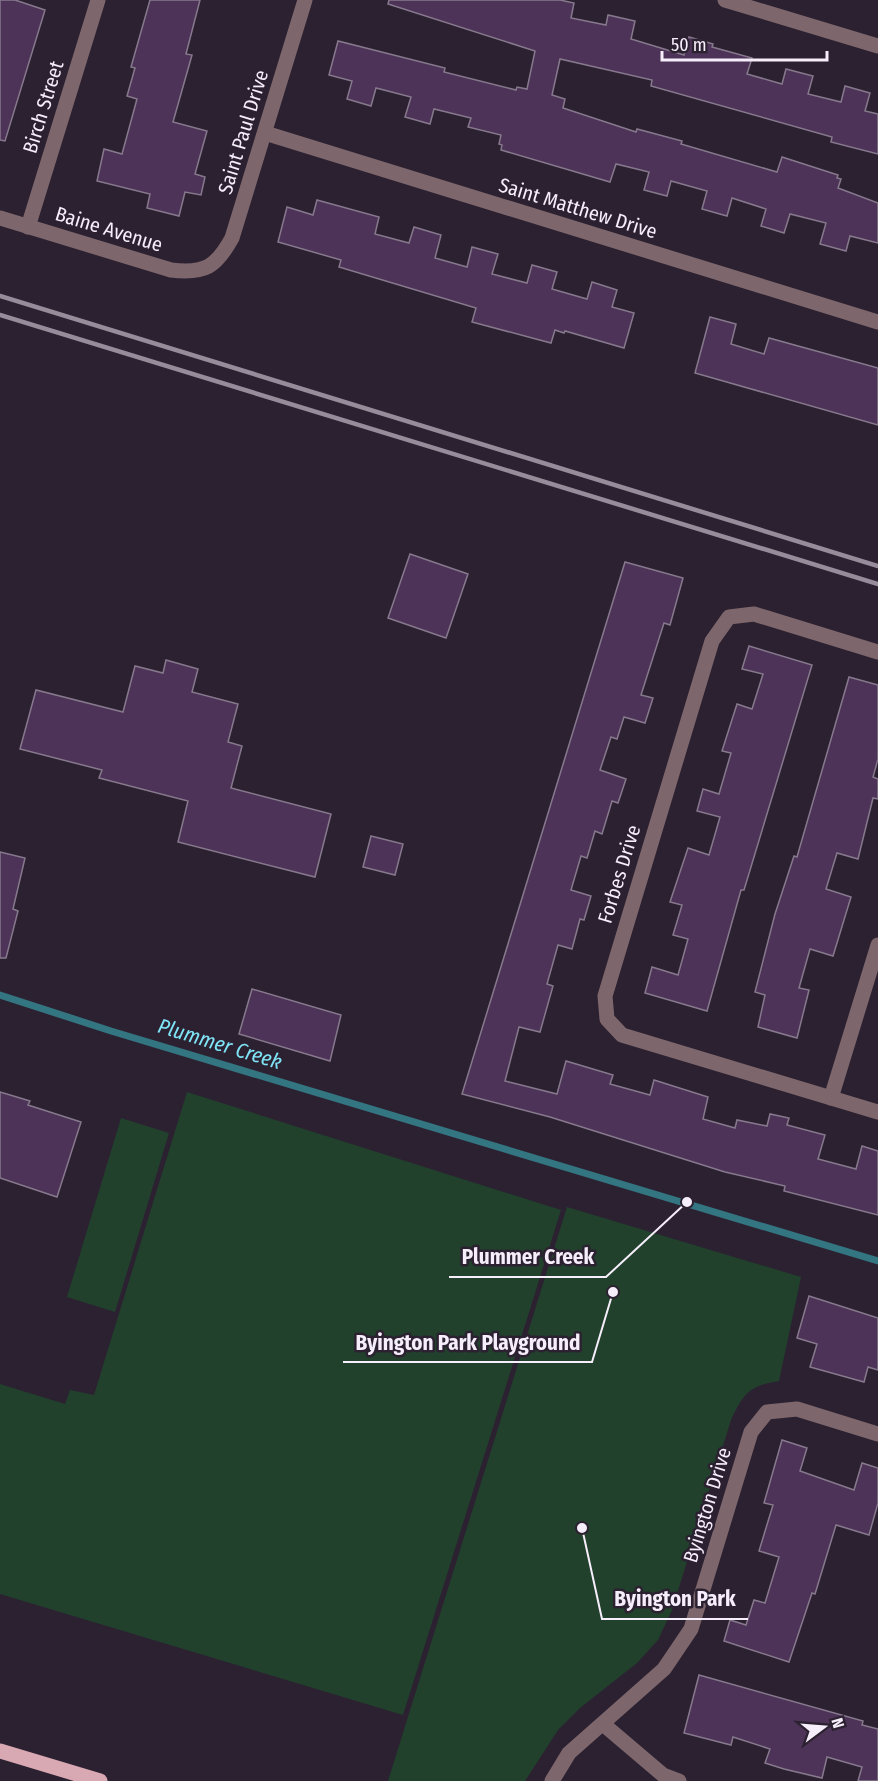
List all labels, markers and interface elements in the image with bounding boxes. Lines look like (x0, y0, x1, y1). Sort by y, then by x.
scale bar (662, 24, 827, 62)
text: 50 m (671, 34, 707, 56)
street label: Birch Street (18, 57, 69, 156)
street label: Saint Paul Drive (213, 67, 273, 197)
street label: Saint Matthew Drive (496, 173, 660, 243)
street label: Baine Avenue (52, 201, 166, 257)
street label: Forbes Drive (593, 822, 645, 926)
water label: Plummer Creek (155, 1013, 285, 1075)
callout: Plummer Creek (449, 1238, 606, 1277)
text: Plummer Creek (462, 1244, 595, 1270)
callout: Byington Park Playground (343, 1323, 592, 1362)
text: Byington Park Playground (356, 1330, 580, 1356)
street label: Byington Drive (678, 1445, 736, 1565)
callout: Byington Park (602, 1580, 748, 1619)
text: Byington Park (614, 1586, 736, 1612)
north arrow (794, 1697, 854, 1757)
text: N (827, 1716, 848, 1730)

